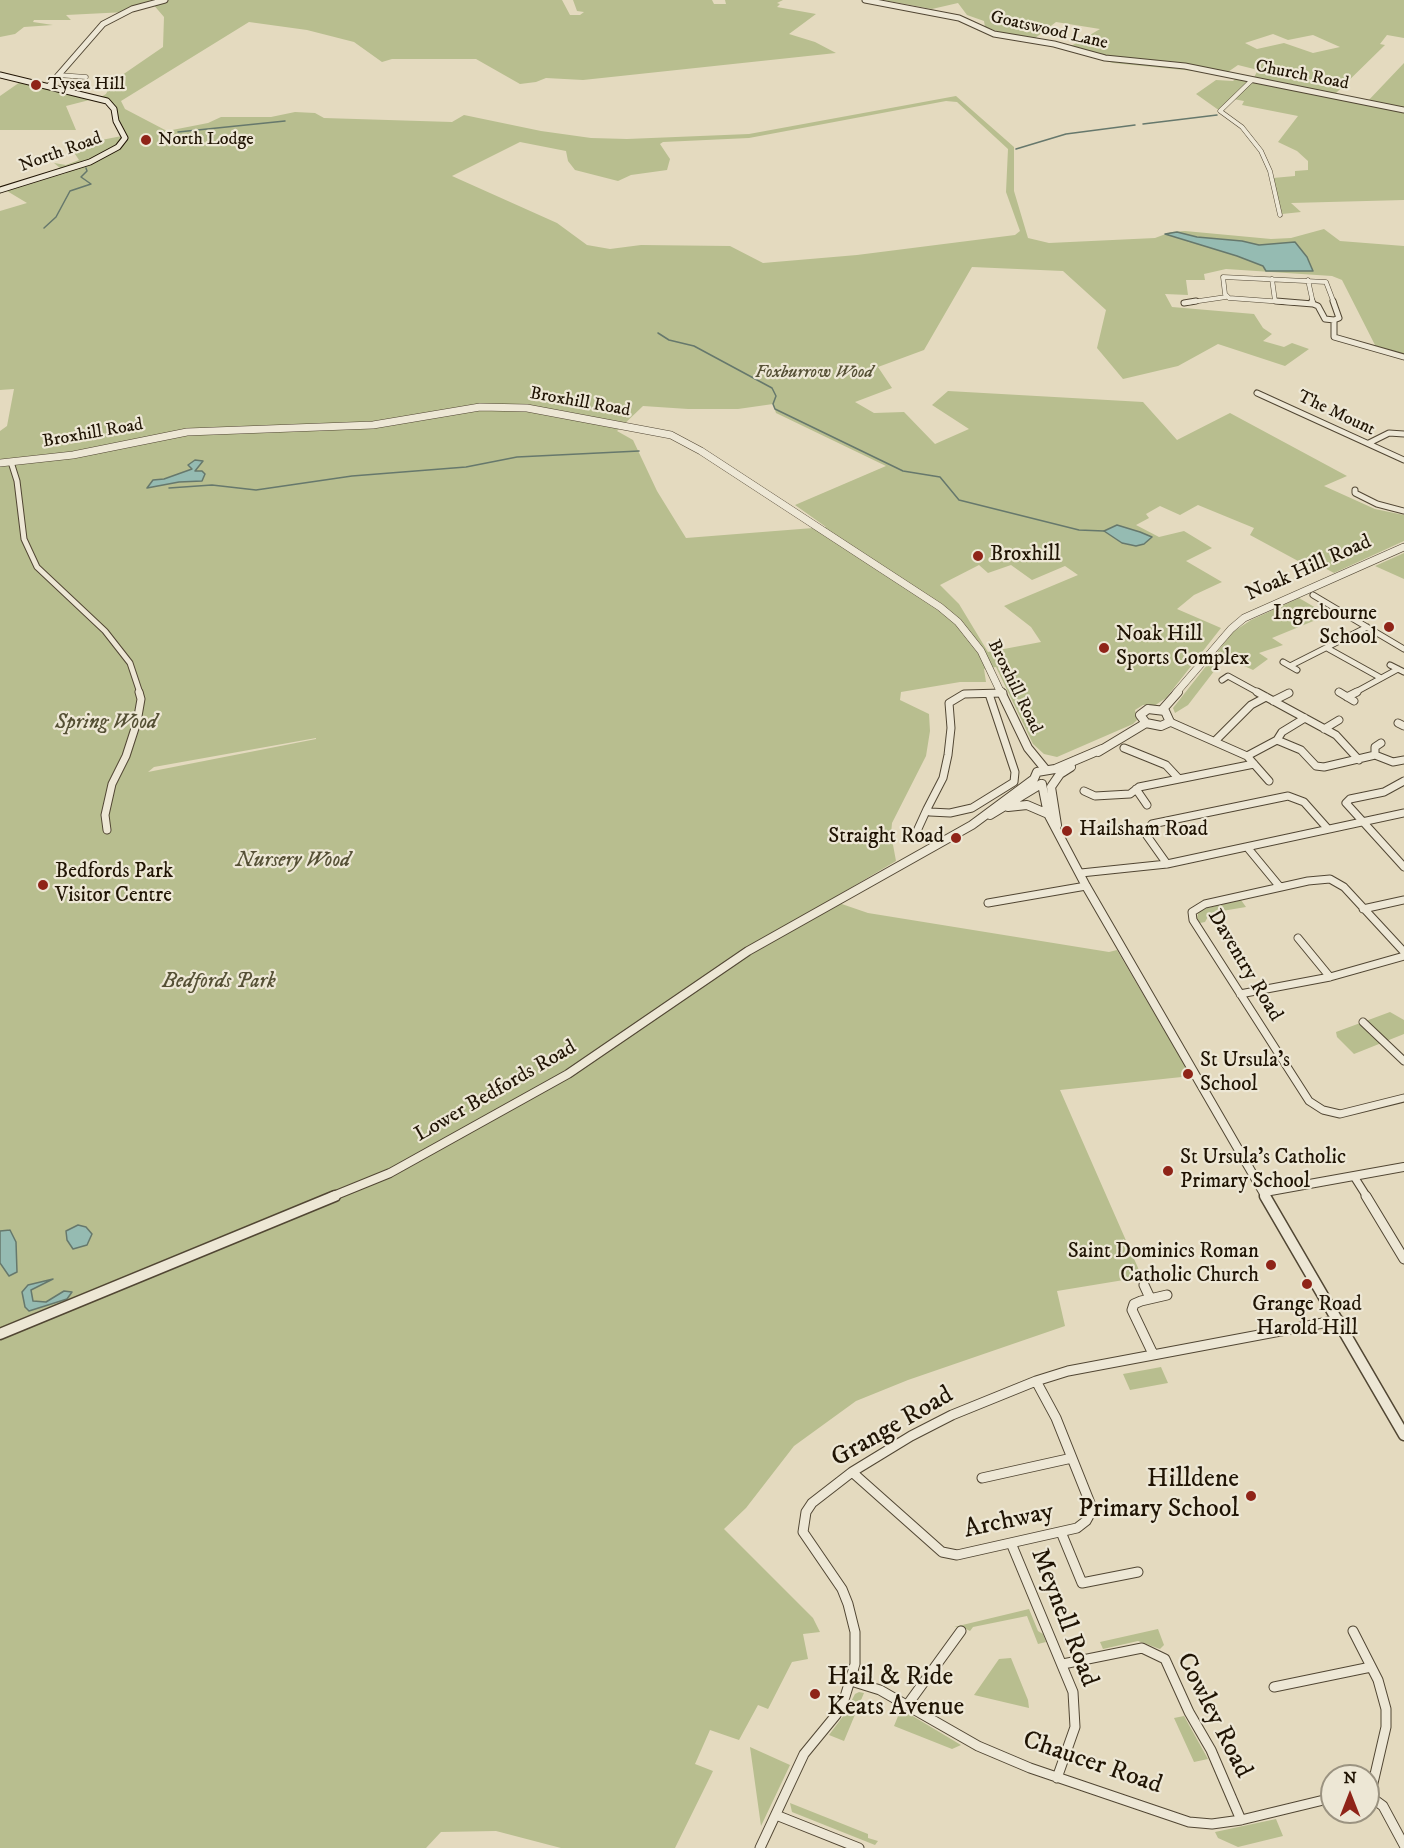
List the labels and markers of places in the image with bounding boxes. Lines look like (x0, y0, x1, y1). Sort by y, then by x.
place label: Tysea Hill (48, 74, 125, 96)
marker: Tysea Hill (29, 78, 43, 92)
place label: North Lodge (158, 129, 254, 151)
marker: North Lodge (139, 133, 153, 147)
place label: Broxhill (990, 543, 1061, 569)
marker: Broxhill (971, 549, 985, 563)
place label: Ingrebourne School (1273, 602, 1377, 652)
marker: Ingrebourne School (1382, 620, 1396, 634)
place label: Noak Hill Sports Complex (1116, 623, 1249, 673)
marker: Noak Hill Sports Complex (1097, 641, 1111, 655)
place label: Hailsham Road (1079, 818, 1208, 844)
marker: Hailsham Road (1060, 824, 1074, 838)
place label: Straight Road (828, 825, 944, 851)
marker: Straight Road (949, 831, 963, 845)
place label: Bedfords Park Visitor Centre (55, 860, 173, 910)
marker: Bedfords Park Visitor Centre (36, 878, 50, 892)
place label: St Ursula's School (1200, 1049, 1290, 1099)
marker: St Ursula's School (1181, 1067, 1195, 1081)
place label: St Ursula's Catholic Primary School (1180, 1146, 1346, 1196)
marker: St Ursula's Catholic Primary School (1161, 1164, 1175, 1178)
place label: Saint Dominics Roman Catholic Church (1068, 1240, 1259, 1290)
marker: Saint Dominics Roman Catholic Church (1264, 1258, 1278, 1272)
marker: Grange Road Harold Hill (1300, 1277, 1314, 1291)
place label: Grange Road Harold Hill (1252, 1293, 1362, 1343)
place label: Hilldene Primary School (1078, 1465, 1239, 1526)
marker: Hilldene Primary School (1244, 1489, 1258, 1503)
place label: Hail & Ride Keats Avenue (827, 1663, 964, 1724)
marker: Hail & Ride Keats Avenue (808, 1687, 822, 1701)

